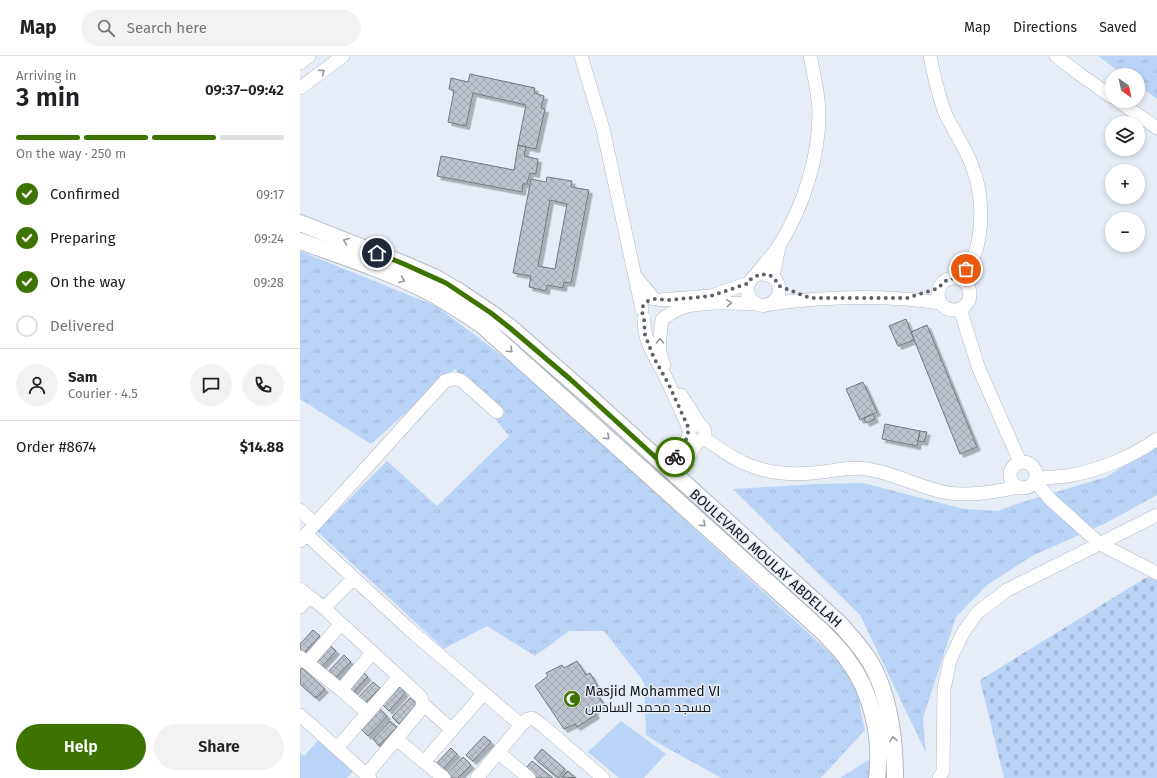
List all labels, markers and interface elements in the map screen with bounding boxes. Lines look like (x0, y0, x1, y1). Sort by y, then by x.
search box (81, 10, 361, 46)
text: Map (20, 16, 57, 39)
icon: search (95, 17, 117, 39)
text: Search here (127, 19, 207, 37)
text: Map (964, 19, 991, 36)
text: Directions (1013, 19, 1077, 36)
text: Saved (1099, 19, 1137, 36)
text: Arriving in (16, 68, 76, 83)
north arrow (1105, 68, 1145, 108)
map controls (1105, 68, 1145, 252)
one-way arrow (317, 70, 324, 77)
text: 09:37–09:42 (205, 81, 284, 99)
text: 3 min (16, 82, 80, 113)
button: layers (1105, 116, 1145, 156)
text: On the way · 250 m (16, 146, 126, 161)
button: + (1105, 164, 1145, 204)
icon: check (16, 183, 38, 205)
text: Confirmed (50, 185, 120, 203)
text: 09:17 (256, 187, 284, 202)
button: − (1105, 212, 1145, 252)
icon: check (16, 227, 38, 249)
text: Preparing (50, 229, 115, 247)
text: 09:24 (254, 231, 284, 246)
pin (360, 236, 394, 270)
one-way arrow (342, 237, 349, 245)
icon: home (366, 242, 388, 264)
pin (949, 252, 983, 286)
icon: bag (955, 258, 977, 280)
icon: check (16, 271, 38, 293)
text: On the way (50, 273, 125, 291)
text: 09:28 (253, 275, 284, 290)
one-way arrow (397, 275, 405, 283)
one-way arrow (726, 299, 732, 308)
text: Delivered (50, 317, 114, 335)
one-way arrow (656, 338, 664, 344)
one-way arrow (506, 345, 513, 352)
button: person (16, 364, 58, 406)
button: chat (190, 364, 232, 406)
button: phone (242, 364, 284, 406)
text: Sam (68, 368, 97, 386)
text: Courier · 4.5 (68, 386, 138, 401)
one-way arrow (602, 433, 610, 440)
courier (655, 437, 695, 477)
text: Order #8674 (16, 438, 96, 456)
text: $14.88 (240, 438, 284, 456)
icon: bike (664, 446, 686, 468)
street label: BOULEVARD MOULAY ABDELLAH (686, 486, 845, 631)
one-way arrow (698, 520, 706, 527)
place label: Masjid Mohammed VI مسجد محمد السادس (585, 683, 720, 716)
mosque icon: Masjid Mohammed VI مسجد محمد السادس (562, 689, 582, 709)
button: Help (16, 724, 146, 770)
button: Share (154, 724, 284, 770)
one-way arrow (890, 736, 898, 742)

